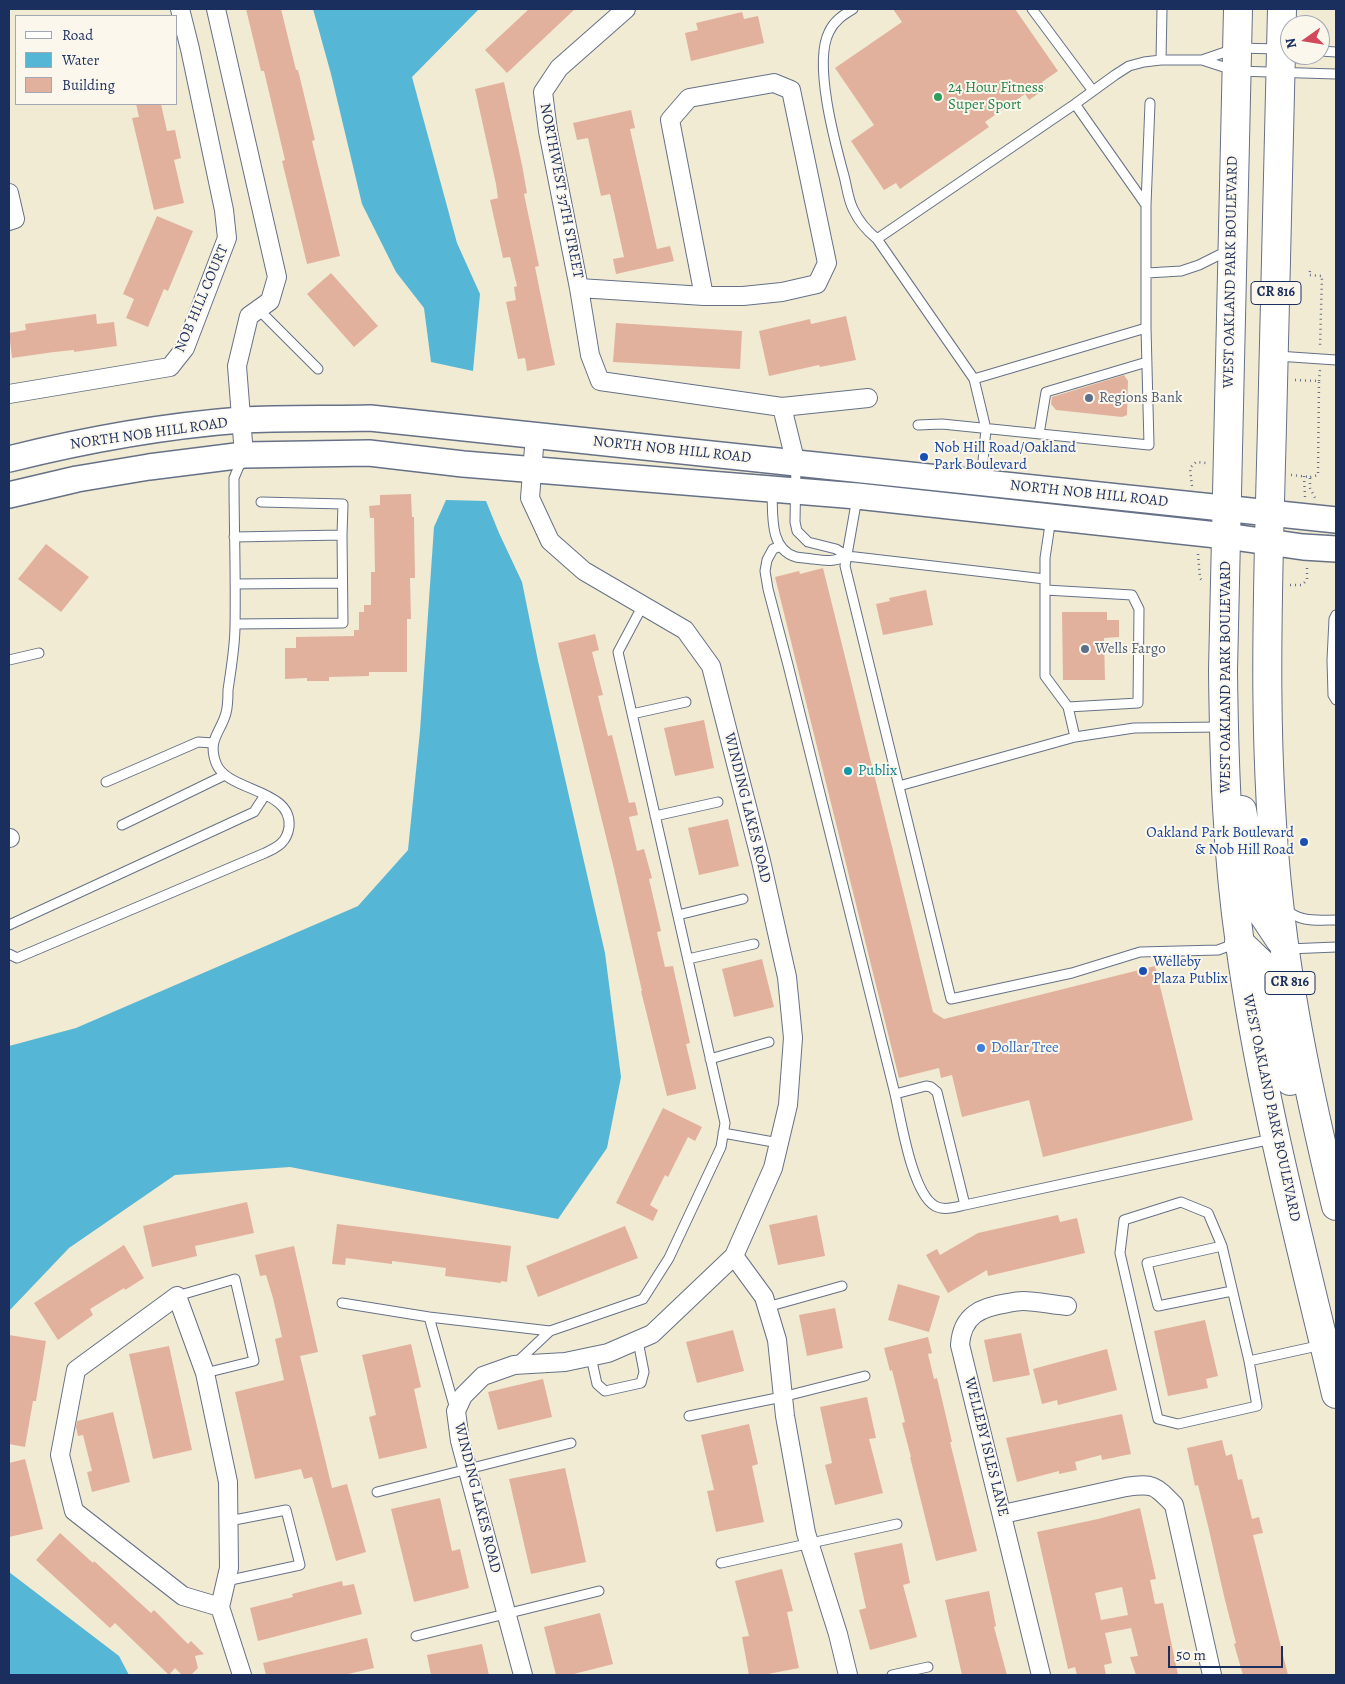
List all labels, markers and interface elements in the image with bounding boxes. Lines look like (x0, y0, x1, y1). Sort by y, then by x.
legend (15, 15, 178, 105)
north arrow (1280, 15, 1330, 65)
text: Road (62, 25, 93, 45)
text: N (1280, 36, 1301, 50)
text: Water (62, 50, 99, 70)
text: Building (62, 75, 115, 95)
place label: 24 Hour Fitness Super Sport (948, 79, 1044, 114)
marker: 24 Hour Fitness Super Sport (932, 91, 944, 103)
street label: NORTHWEST 37TH STREET (535, 102, 587, 280)
street label: WEST OAKLAND PARK BOULEVARD (1220, 156, 1242, 388)
street label: NOB HILL COURT (171, 243, 233, 355)
road number: CR 816 (1251, 282, 1301, 304)
place label: Regions Bank (1099, 389, 1182, 407)
marker: Regions Bank (1083, 392, 1095, 404)
street label: NORTH NOB HILL ROAD (69, 414, 229, 454)
street label: NORTH NOB HILL ROAD (592, 433, 752, 467)
place label: Nob Hill Road/Oakland Park Boulevard (934, 439, 1076, 474)
marker: Nob Hill Road/Oakland Park Boulevard (918, 451, 930, 463)
street label: NORTH NOB HILL ROAD (1009, 477, 1169, 511)
street label: WEST OAKLAND PARK BOULEVARD (1217, 561, 1235, 793)
place label: Wells Fargo (1095, 640, 1166, 658)
marker: Wells Fargo (1079, 643, 1091, 655)
street label: WINDING LAKES ROAD (720, 731, 774, 885)
place label: Publix (858, 762, 897, 780)
marker: Publix (842, 765, 854, 777)
place label: Oakland Park Boulevard & Nob Hill Road (1146, 824, 1294, 859)
marker: Oakland Park Boulevard & Nob Hill Road (1298, 836, 1310, 848)
place label: Welleby Plaza Publix (1153, 953, 1228, 988)
marker: Welleby Plaza Publix (1137, 965, 1149, 977)
road number: CR 816 (1265, 971, 1315, 994)
street label: WEST OAKLAND PARK BOULEVARD (1238, 993, 1304, 1223)
place label: Dollar Tree (991, 1039, 1059, 1057)
marker: Dollar Tree (975, 1042, 987, 1054)
street label: WELLEBY ISLES LANE (960, 1375, 1012, 1519)
street label: WINDING LAKES ROAD (450, 1421, 504, 1575)
scale bar (1170, 1636, 1285, 1668)
text: 50 m (1176, 1645, 1206, 1665)

